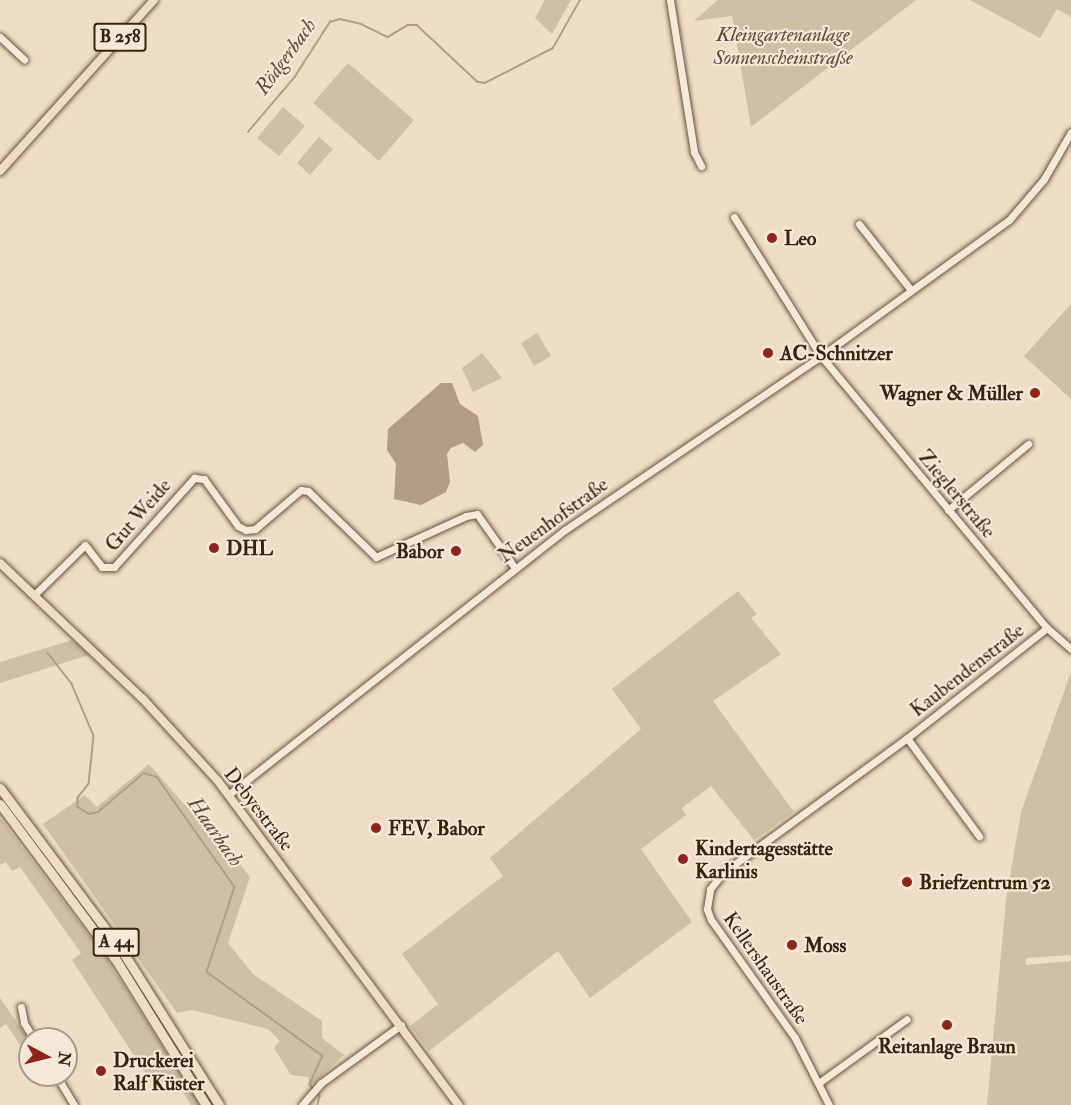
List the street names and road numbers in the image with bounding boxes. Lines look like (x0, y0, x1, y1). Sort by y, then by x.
road number: B 258 (93, 22, 147, 52)
street label: Zieglerstraße (913, 445, 1001, 543)
street label: Neuenhofstraße (494, 472, 612, 568)
street label: Gut Weide (100, 474, 176, 556)
street label: Kaubendenstraße (905, 618, 1029, 722)
street label: Debyestraße (219, 762, 299, 856)
street label: Kellershaustraße (718, 907, 814, 1029)
road number: A 44 (92, 927, 140, 957)

